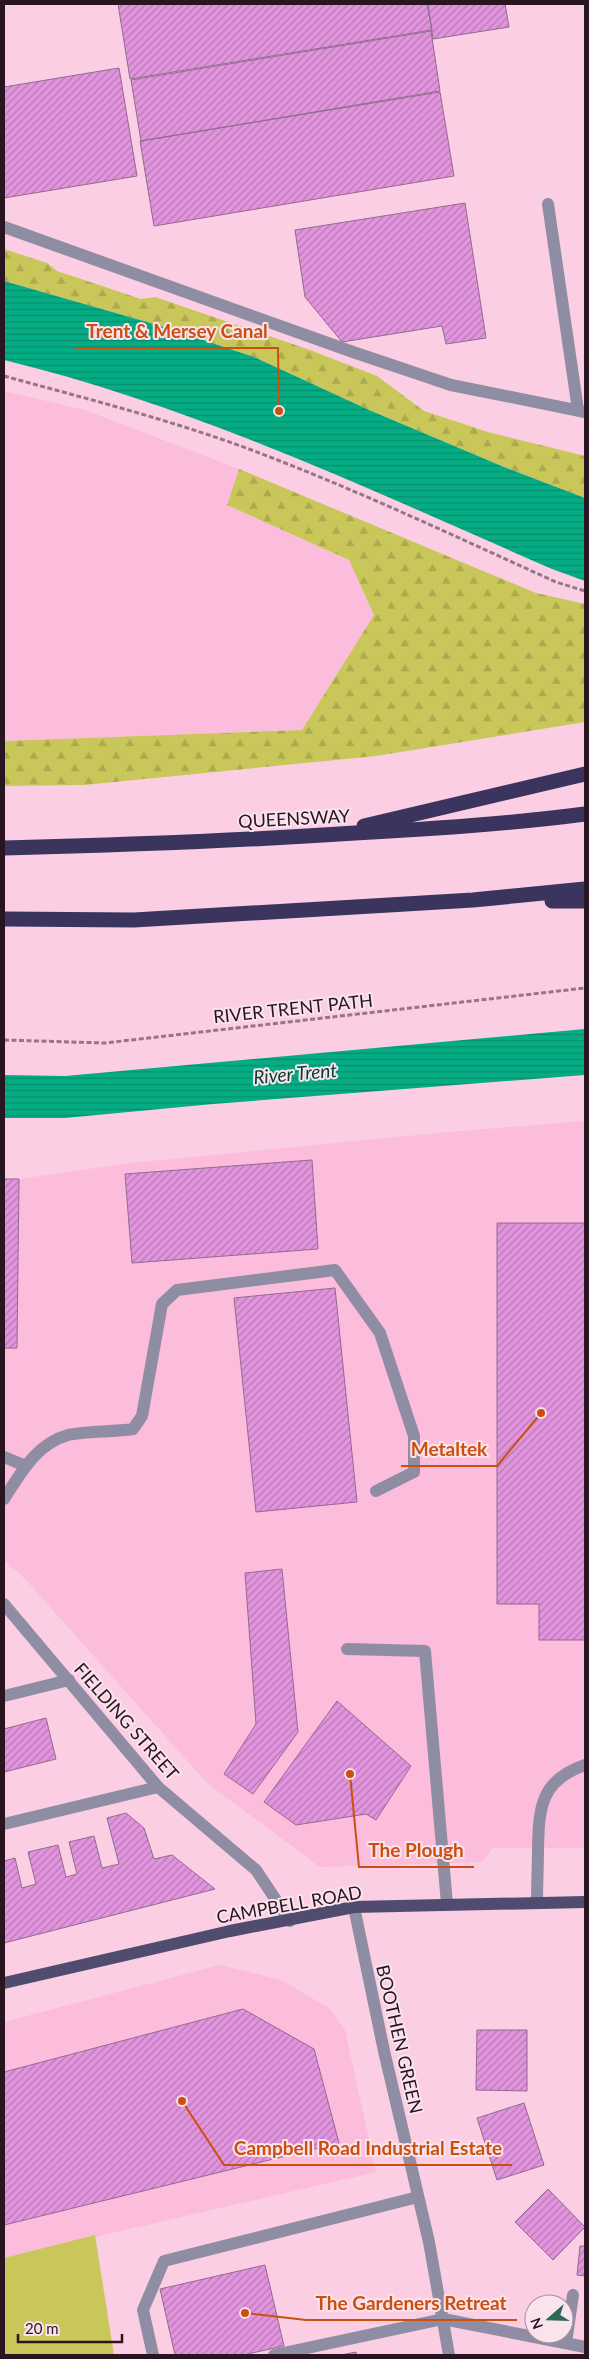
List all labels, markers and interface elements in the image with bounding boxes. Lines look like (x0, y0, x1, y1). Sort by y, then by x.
callout: Trent & Mersey Canal (76, 314, 278, 348)
text: Trent & Mersey Canal (86, 319, 268, 342)
street label: QUEENSWAY (238, 804, 351, 832)
street label: RIVER TRENT PATH (212, 989, 374, 1027)
water label: River Trent (252, 1058, 338, 1088)
callout: Metaltek (401, 1432, 497, 1466)
text: Metaltek (411, 1437, 488, 1460)
street label: FIELDING STREET (70, 1658, 184, 1784)
callout: The Plough (359, 1833, 474, 1867)
text: The Plough (368, 1838, 464, 1861)
street label: CAMPBELL ROAD (214, 1880, 364, 1928)
street label: BOOTHEN GREEN (372, 1962, 428, 2116)
callout: Campbell Road Industrial Estate (224, 2131, 512, 2165)
text: Campbell Road Industrial Estate (234, 2136, 502, 2159)
callout: The Gardeners Retreat (306, 2286, 517, 2320)
text: The Gardeners Retreat (316, 2291, 507, 2314)
north arrow (524, 2294, 574, 2344)
scale bar (18, 2312, 121, 2344)
text: N (526, 2316, 546, 2332)
text: 20 m (25, 2319, 59, 2337)

